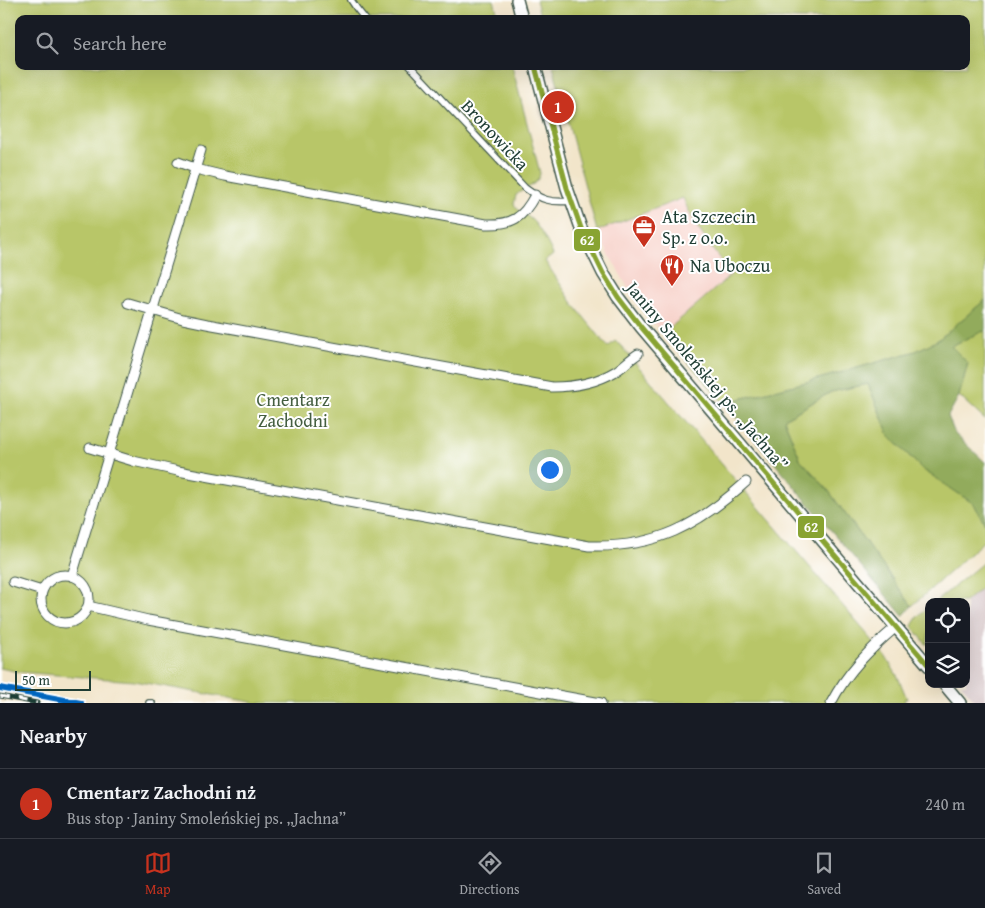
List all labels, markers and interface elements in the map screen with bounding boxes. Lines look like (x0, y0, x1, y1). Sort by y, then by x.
search box (15, 15, 970, 70)
icon: search (33, 29, 61, 57)
text: Search here (73, 29, 167, 57)
pin: 1 (542, 88, 574, 126)
street label: Bronowicka (455, 93, 536, 177)
place label: Ata Szczecin Sp. z o.o. (662, 203, 756, 251)
office icon: Ata Szczecin Sp. z o.o. (631, 214, 657, 248)
line badge: 62 (573, 228, 601, 252)
text: 62 (580, 230, 594, 250)
place label: Na Uboczu (690, 252, 770, 279)
restaurant icon: Na Uboczu (659, 253, 685, 287)
street label: Janiny Smoleńskiej ps. „Jachna” (619, 274, 795, 476)
park label: Cmentarz Zachodni (256, 386, 330, 434)
your location (537, 457, 563, 483)
line badge: 62 (797, 515, 825, 539)
text: 62 (804, 517, 818, 537)
map controls (925, 598, 970, 688)
button: locate (925, 598, 970, 643)
button: layers (925, 643, 970, 688)
scale bar (15, 668, 91, 691)
text: 50 m (22, 670, 50, 690)
text: Nearby (20, 720, 87, 751)
text: Cmentarz Zachodni nż (67, 778, 256, 806)
text: 1 (32, 792, 40, 816)
text: 240 m (925, 792, 965, 816)
text: Bus stop · Janiny Smoleńskiej ps. „Jachna” (67, 806, 346, 830)
tab: Map (144, 849, 172, 899)
tab: Directions (459, 849, 520, 899)
tab: Saved (807, 849, 841, 899)

